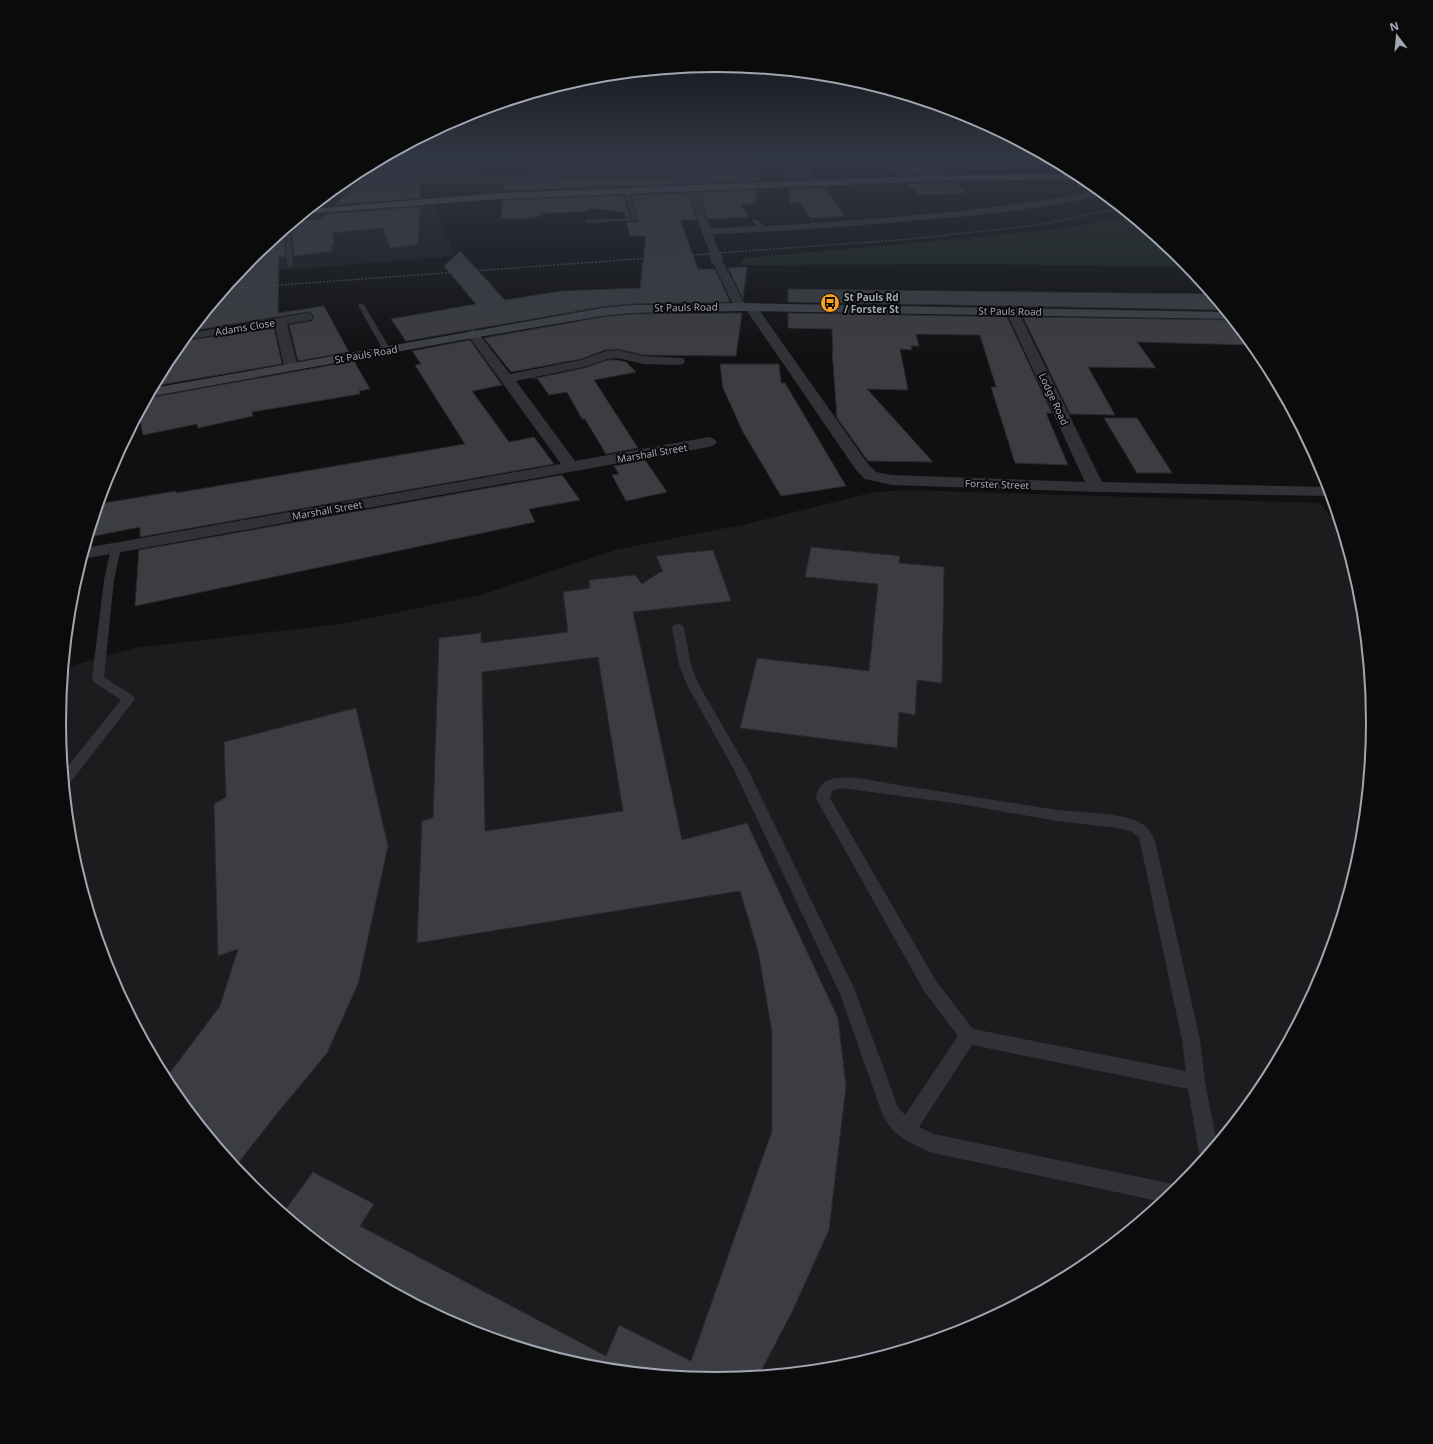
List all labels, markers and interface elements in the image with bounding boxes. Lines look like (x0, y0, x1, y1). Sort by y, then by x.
north arrow (1377, 16, 1417, 56)
text: N (1388, 17, 1400, 34)
place label: St Pauls Rd / Forster St (844, 290, 900, 316)
bus stop icon: St Pauls Rd / Forster St (819, 292, 841, 314)
street label: St Pauls Road (654, 299, 718, 315)
street label: St Pauls Road (978, 303, 1042, 319)
street label: Adams Close (214, 315, 276, 339)
street label: St Pauls Road (333, 342, 399, 366)
street label: Lodge Road (1036, 371, 1072, 427)
street label: Marshall Street (616, 440, 689, 466)
street label: Forster Street (965, 476, 1030, 492)
street label: Marshall Street (291, 497, 364, 523)

